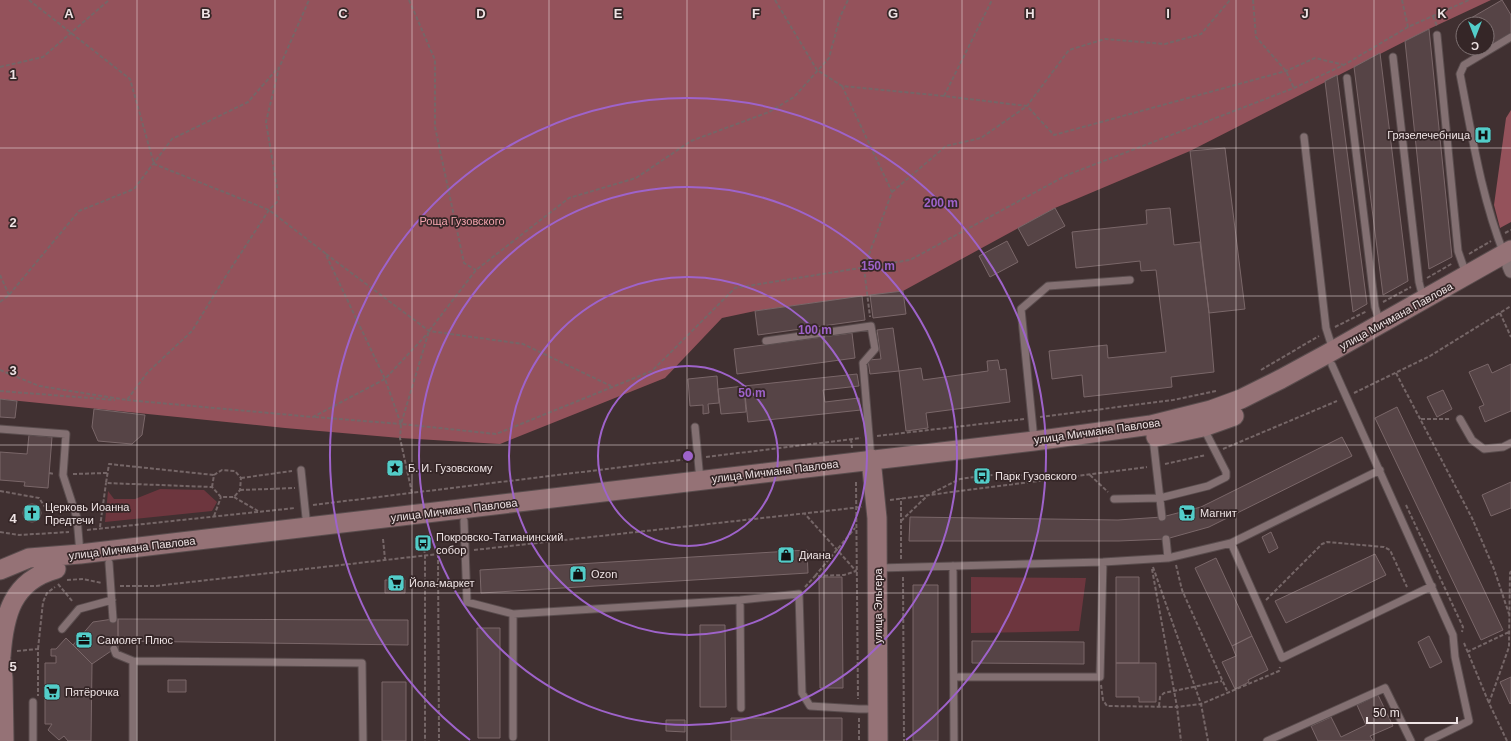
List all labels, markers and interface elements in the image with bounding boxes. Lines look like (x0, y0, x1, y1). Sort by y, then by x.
text: A (64, 6, 74, 21)
text: B (201, 6, 211, 21)
text: C (338, 6, 348, 21)
text: D (476, 6, 486, 21)
text: E (614, 6, 623, 21)
text: F (752, 6, 760, 21)
text: G (888, 6, 898, 21)
text: H (1025, 6, 1035, 21)
text: I (1166, 6, 1170, 21)
text: J (1301, 6, 1309, 21)
text: K (1437, 6, 1447, 21)
north arrow (1455, 16, 1495, 56)
text: С (1471, 40, 1479, 52)
text: 1 (9, 67, 17, 82)
hospital icon: Грязелечебница (1473, 125, 1493, 145)
place label: Грязелечебница (1387, 129, 1471, 141)
text: 200 m (924, 196, 958, 210)
text: 2 (9, 215, 17, 230)
park label: Роща Гузовского (419, 215, 505, 227)
text: 150 m (861, 259, 895, 273)
street label: улица Мичмана Павлова (1337, 279, 1455, 352)
text: 100 m (798, 323, 832, 337)
text: 3 (9, 363, 17, 378)
text: 50 m (738, 386, 766, 400)
street label: улица Мичмана Павлова (1033, 416, 1162, 446)
centre of rings (681, 449, 695, 463)
street label: улица Мичмана Павлова (711, 457, 840, 485)
place icon: Б. И. Гузовскому (385, 458, 405, 478)
place label: Б. И. Гузовскому (408, 462, 493, 474)
bus stop icon: Парк Гузовского (972, 466, 992, 486)
place label: Парк Гузовского (995, 470, 1077, 482)
street label: улица Мичмана Павлова (390, 496, 519, 524)
place label: Церковь Иоанна Предтечи (45, 501, 130, 526)
church icon: Церковь Иоанна Предтечи (22, 503, 42, 523)
supermarket icon: Магнит (1177, 503, 1197, 523)
place label: Магнит (1200, 507, 1237, 519)
text: 4 (9, 511, 17, 526)
place label: Покровско-Татианинский собор (436, 531, 563, 556)
bus stop icon: Покровско-Татианинский собор (413, 533, 433, 553)
street label: улица Мичмана Павлова (68, 534, 197, 562)
shop icon: Диана (776, 545, 796, 565)
place label: Диана (799, 549, 832, 561)
shop icon: Ozon (568, 564, 588, 584)
place label: Ozon (591, 568, 617, 580)
street label: улица Эльгера (872, 568, 884, 644)
supermarket icon: Йола-маркет (386, 573, 406, 593)
place label: Йола-маркет (409, 577, 475, 589)
office icon: Самолет Плюс (74, 630, 94, 650)
place label: Самолет Плюс (97, 634, 173, 646)
text: 5 (9, 659, 17, 674)
supermarket icon: Пятёрочка (42, 682, 62, 702)
place label: Пятёрочка (65, 686, 120, 698)
scale bar (1367, 699, 1457, 725)
text: 50 m (1373, 706, 1400, 720)

